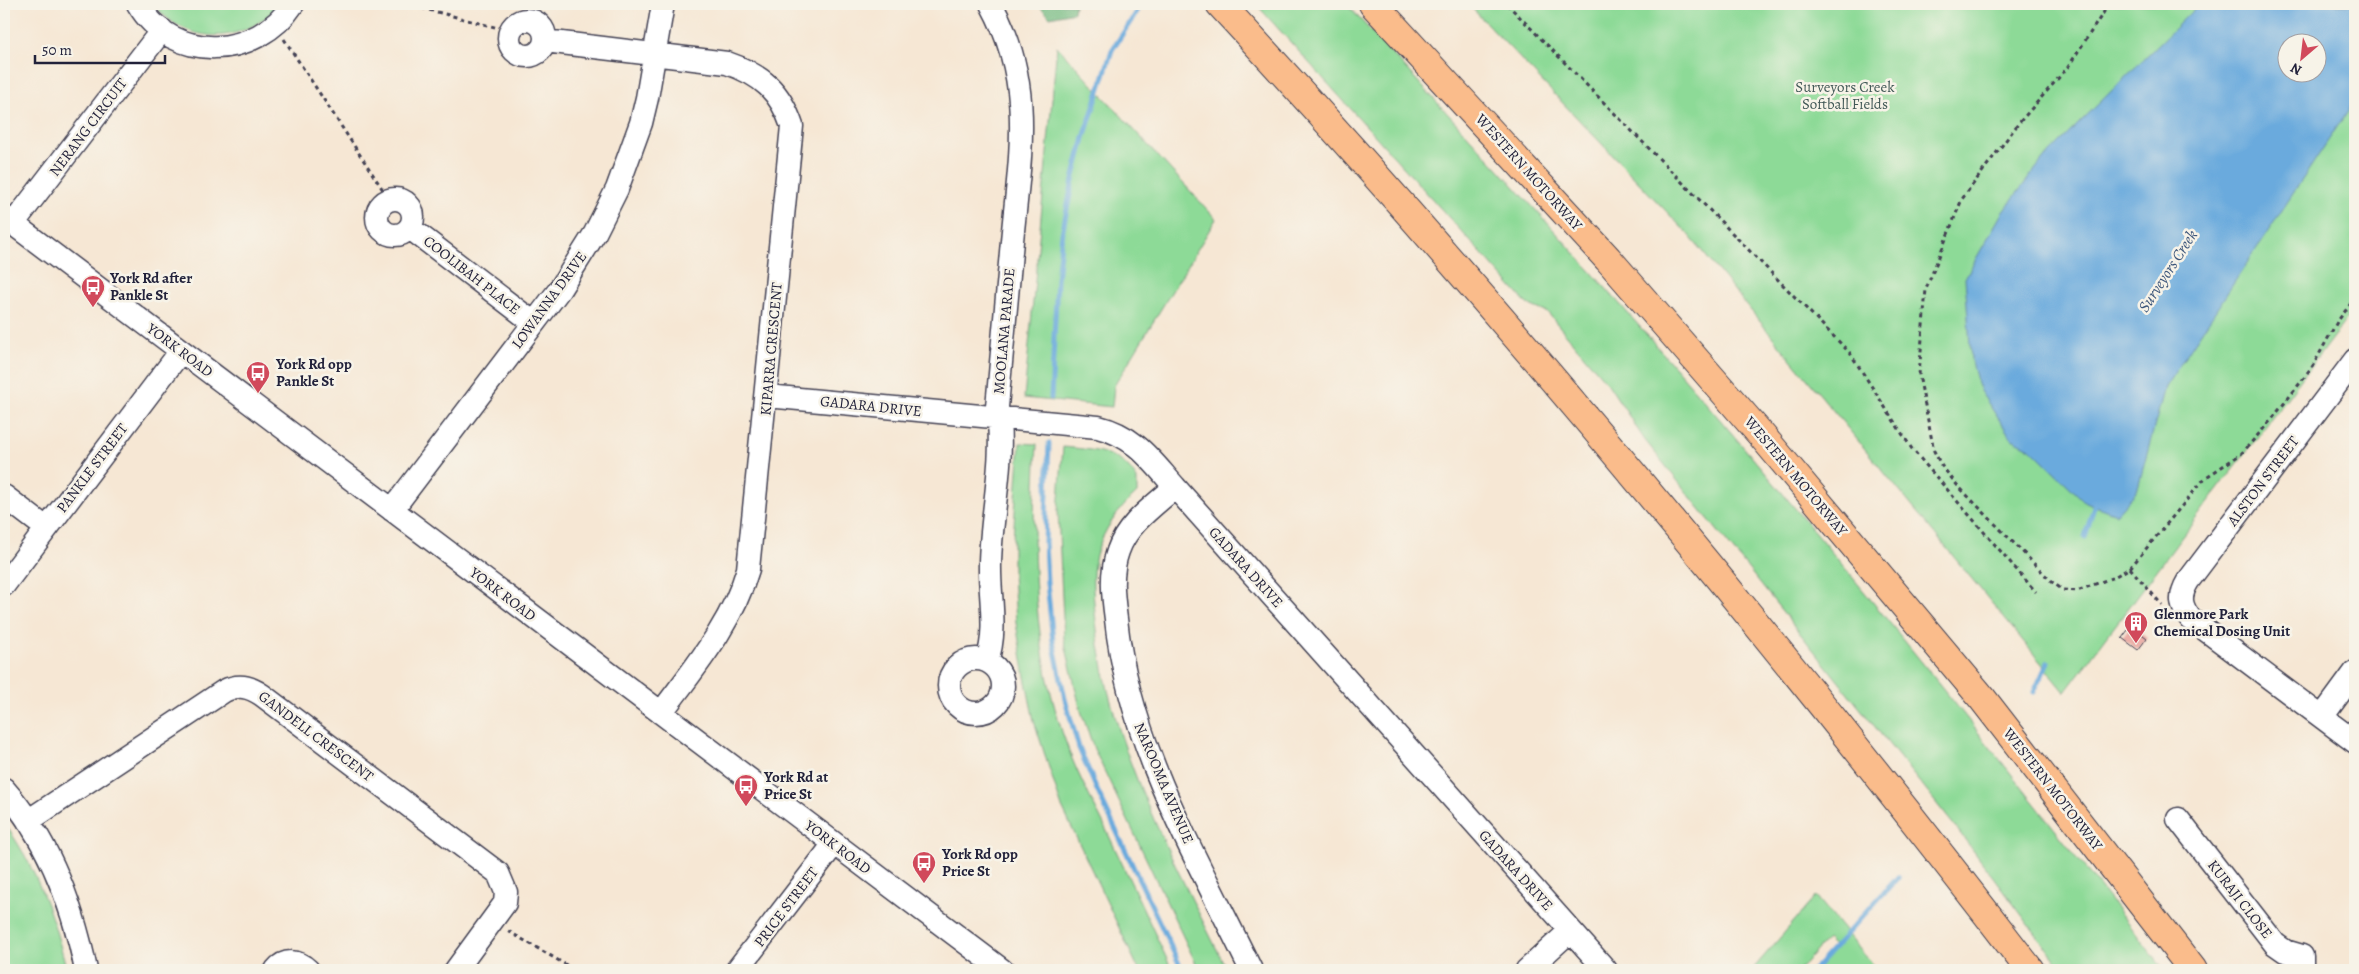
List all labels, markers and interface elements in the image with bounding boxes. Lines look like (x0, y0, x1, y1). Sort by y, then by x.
scale bar (35, 32, 165, 64)
north arrow (2276, 32, 2326, 82)
text: 50 m (42, 40, 72, 60)
text: N (2287, 58, 2305, 80)
street label: NERANG CIRCUIT (44, 73, 132, 180)
park label: Surveyors Creek Softball Fields (1795, 77, 1895, 114)
street label: WESTERN MOTORWAY (1471, 109, 1587, 235)
water label: Surveyors Creek (2133, 226, 2203, 316)
street label: COOLIBAH PLACE (419, 231, 525, 319)
street label: LOWANNA DRIVE (507, 247, 591, 353)
street label: MOOLANA PARADE (989, 267, 1019, 395)
place label: York Rd after Pankle St (109, 268, 192, 305)
bus stop icon: York Rd after Pankle St (80, 274, 106, 308)
street label: KIPARRA CRESCENT (755, 281, 787, 417)
street label: YORK ROAD (142, 318, 217, 382)
place label: York Rd opp Pankle St (275, 354, 352, 391)
bus stop icon: York Rd opp Pankle St (245, 360, 271, 394)
street label: GADARA DRIVE (819, 391, 923, 421)
street label: WESTERN MOTORWAY (1739, 411, 1853, 541)
street label: PANKLE STREET (52, 419, 133, 517)
street label: ALSTON STREET (2222, 431, 2304, 531)
street label: GADARA DRIVE (1204, 522, 1288, 612)
street label: YORK ROAD (465, 562, 540, 626)
place label: Glenmore Park Chemical Dosing Unit (2154, 604, 2290, 641)
building icon: Glenmore Park Chemical Dosing Unit (2123, 610, 2149, 644)
street label: GANDELL CRESCENT (254, 686, 378, 786)
street label: NAROOMA AVENUE (1129, 719, 1199, 847)
street label: WESTERN MOTORWAY (1998, 723, 2108, 855)
place label: York Rd at Price St (763, 767, 828, 804)
bus stop icon: York Rd at Price St (733, 773, 759, 807)
street label: YORK ROAD (800, 815, 875, 879)
street label: GADARA DRIVE (1474, 825, 1558, 915)
place label: York Rd opp Price St (941, 844, 1018, 881)
bus stop icon: York Rd opp Price St (911, 850, 937, 884)
street label: KURAJI CLOSE (2203, 856, 2277, 942)
street label: PRICE STREET (749, 862, 823, 951)

